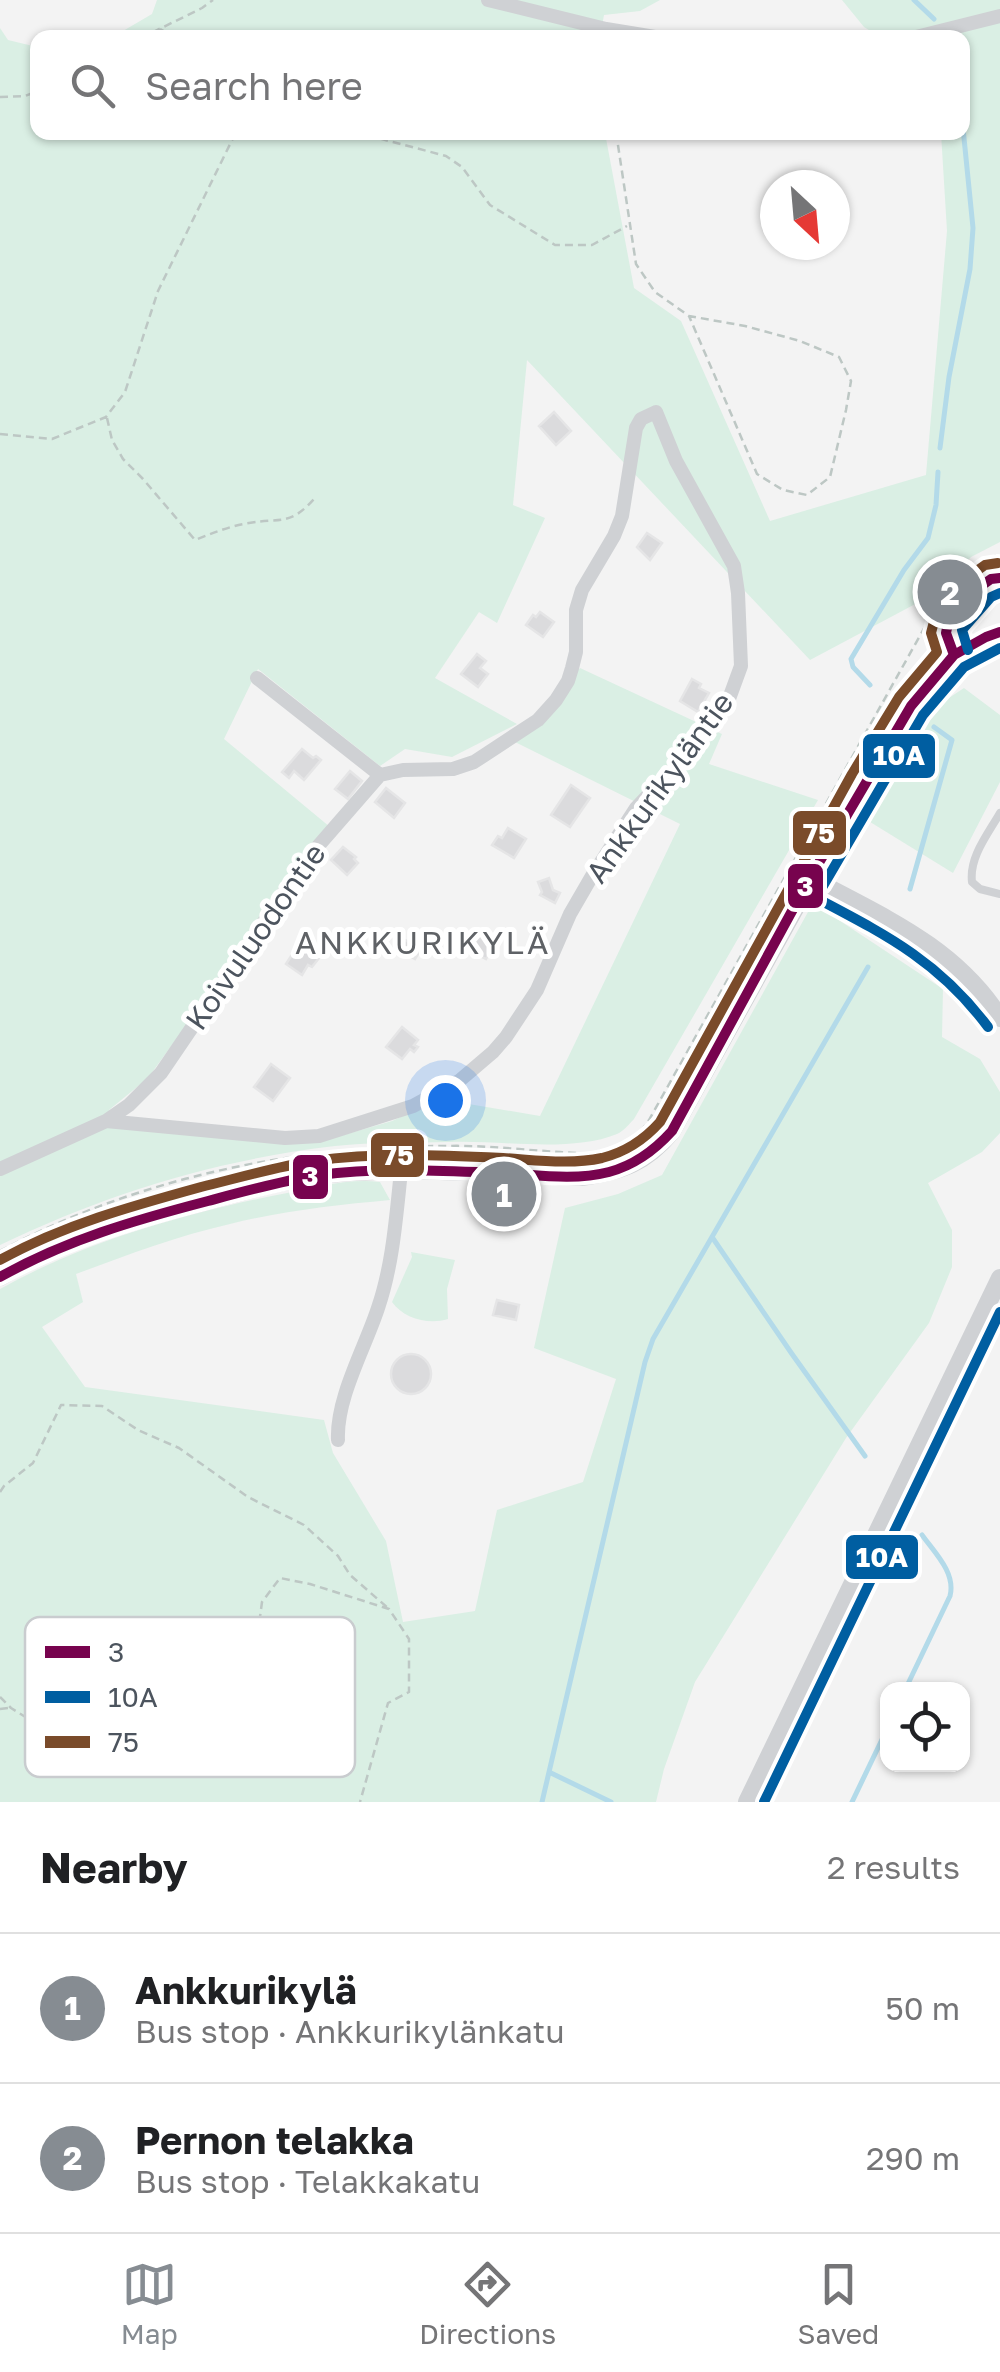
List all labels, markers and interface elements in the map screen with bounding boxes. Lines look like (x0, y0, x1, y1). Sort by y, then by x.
search box (30, 30, 970, 140)
icon: search (65, 58, 120, 113)
text: Search here (145, 63, 363, 108)
north arrow (760, 170, 850, 260)
pin: 2 (918, 554, 982, 630)
street label: Ankkurikyläntie (578, 685, 740, 890)
line badge: 10A (861, 732, 937, 780)
text: 10A (873, 738, 925, 771)
line badge: 75 (791, 809, 848, 857)
text: 75 (803, 816, 835, 849)
street label: Koivuluodontie (178, 836, 333, 1036)
line badge: 3 (786, 862, 825, 910)
text: 3 (796, 869, 814, 902)
district label: ANKKURIKYLÄ (295, 923, 551, 961)
your location (420, 1075, 471, 1126)
line badge: 75 (369, 1131, 426, 1179)
text: 75 (382, 1138, 414, 1171)
line badge: 3 (291, 1153, 330, 1201)
pin: 1 (472, 1156, 536, 1232)
text: 3 (301, 1159, 319, 1192)
line badge: 10A (844, 1533, 920, 1581)
text: 10A (856, 1540, 908, 1573)
legend (25, 1617, 355, 1777)
text: 3 (108, 1635, 124, 1668)
text: 10A (108, 1680, 158, 1713)
map controls (880, 1682, 970, 1772)
button: locate (880, 1682, 970, 1772)
text: 75 (108, 1725, 139, 1758)
text: Nearby (40, 1842, 188, 1892)
text: 2 results (827, 1848, 960, 1886)
text: Ankkurikylä (135, 1967, 357, 2012)
text: 1 (64, 1989, 81, 2027)
text: 50 m (885, 1989, 960, 2027)
text: Bus stop · Ankkurikylänkatu (135, 2012, 565, 2050)
text: Pernon telakka (135, 2117, 414, 2162)
text: 2 (63, 2139, 82, 2177)
text: 290 m (866, 2139, 960, 2177)
text: Bus stop · Telakkakatu (135, 2162, 480, 2200)
tab: Map (121, 2257, 178, 2350)
tab: Directions (419, 2257, 556, 2350)
tab: Saved (797, 2257, 879, 2350)

